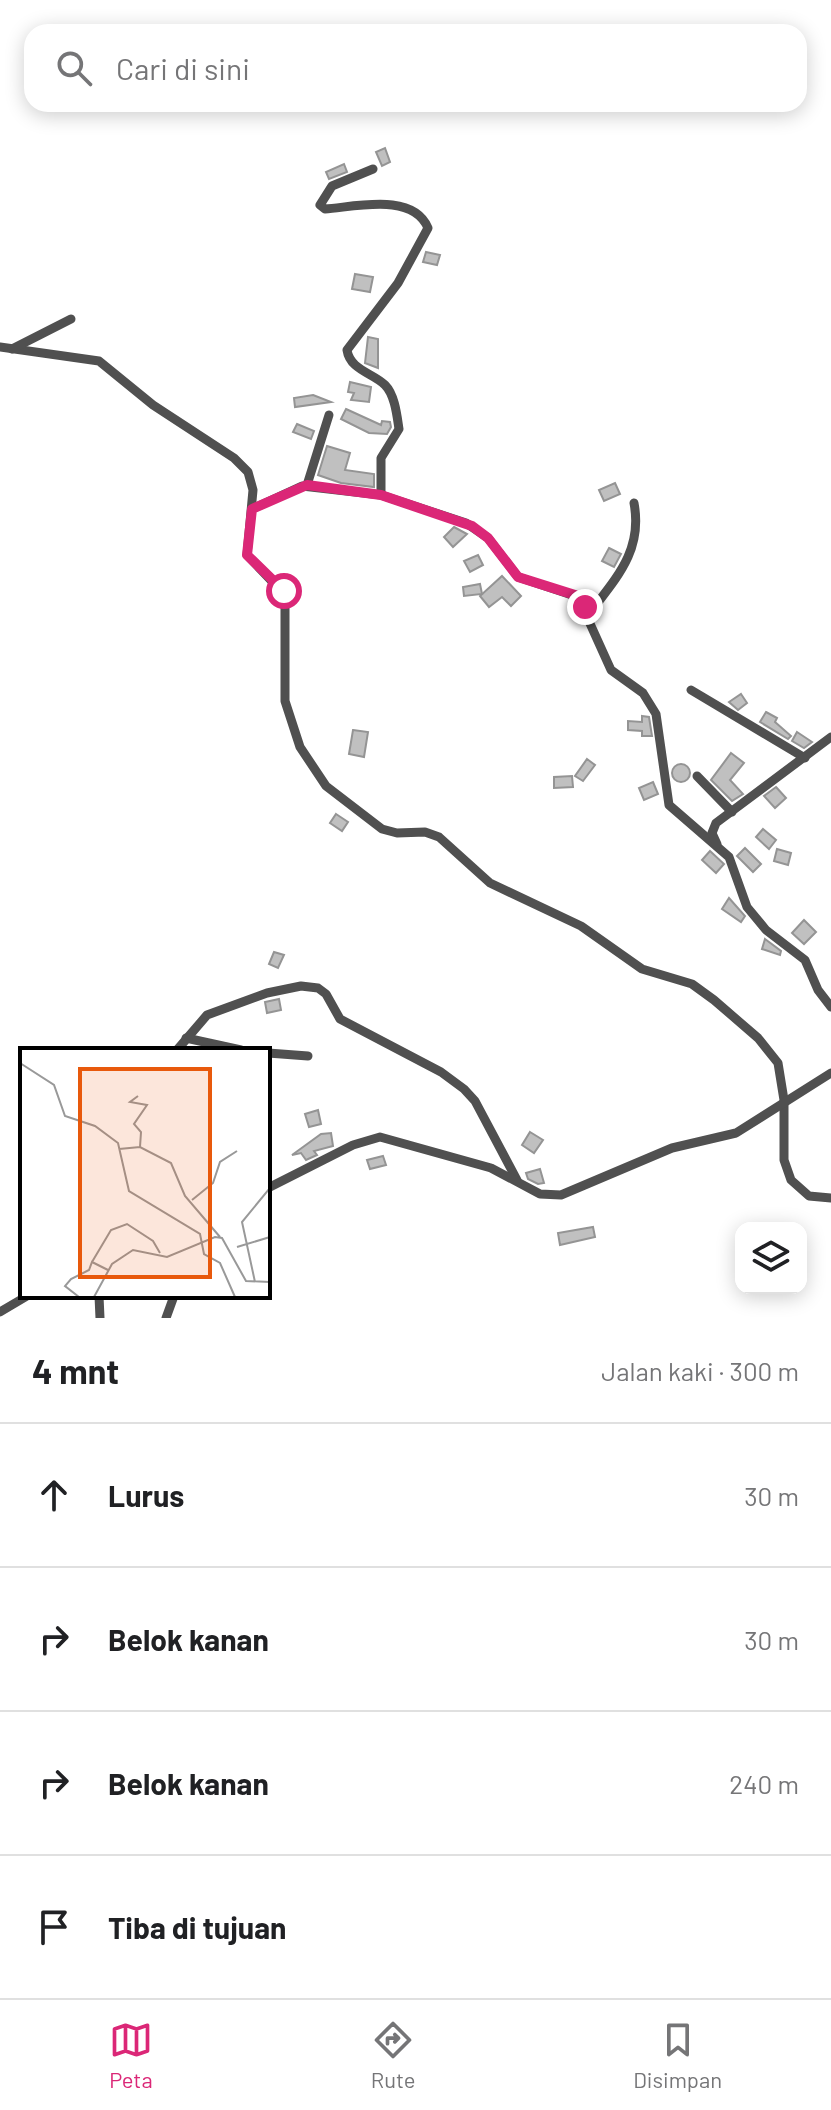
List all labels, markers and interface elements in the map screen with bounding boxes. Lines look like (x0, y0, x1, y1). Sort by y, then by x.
search box (24, 24, 807, 112)
icon: search (52, 46, 96, 90)
text: Cari di sini (116, 50, 250, 86)
route start (266, 573, 302, 609)
route end (567, 589, 603, 625)
inset map (20, 1048, 270, 1298)
map controls (735, 1222, 807, 1294)
button: layers (735, 1222, 807, 1294)
text: 4 mnt (32, 1350, 119, 1391)
text: Jalan kaki · 300 m (601, 1355, 799, 1386)
icon: ahead (32, 1473, 76, 1517)
text: Lurus (108, 1477, 184, 1513)
text: 30 m (744, 1480, 799, 1511)
icon: right (32, 1617, 76, 1661)
text: Belok kanan (108, 1621, 269, 1657)
text: 30 m (744, 1624, 799, 1655)
icon: right (32, 1761, 76, 1805)
text: Belok kanan (108, 1765, 269, 1801)
text: 240 m (729, 1768, 799, 1799)
icon: arrive (32, 1905, 76, 1949)
text: Tiba di tujuan (108, 1909, 286, 1945)
tab: Peta (109, 2018, 153, 2092)
tab: Rute (371, 2018, 415, 2092)
tab: Disimpan (633, 2018, 722, 2092)

